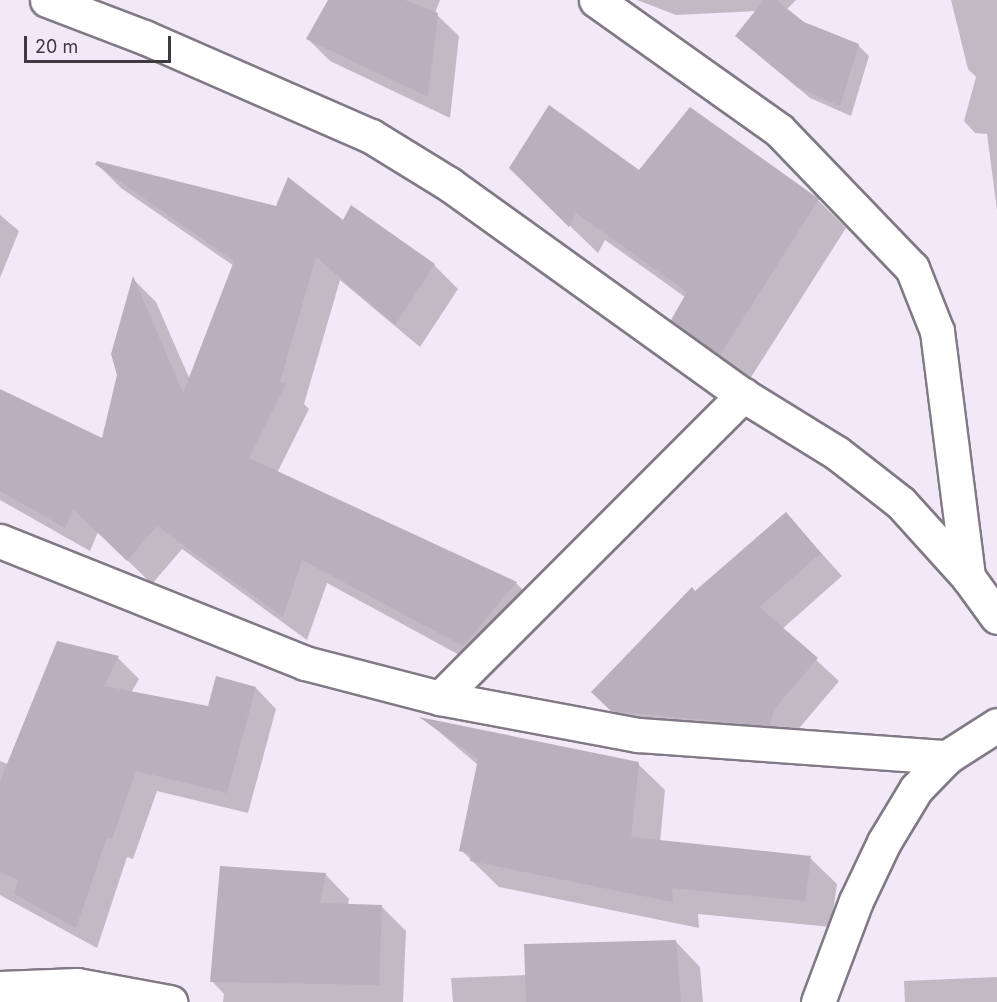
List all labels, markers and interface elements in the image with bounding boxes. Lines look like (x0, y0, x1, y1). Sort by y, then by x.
scale bar (27, 24, 174, 62)
text: 20 m (35, 36, 78, 57)

